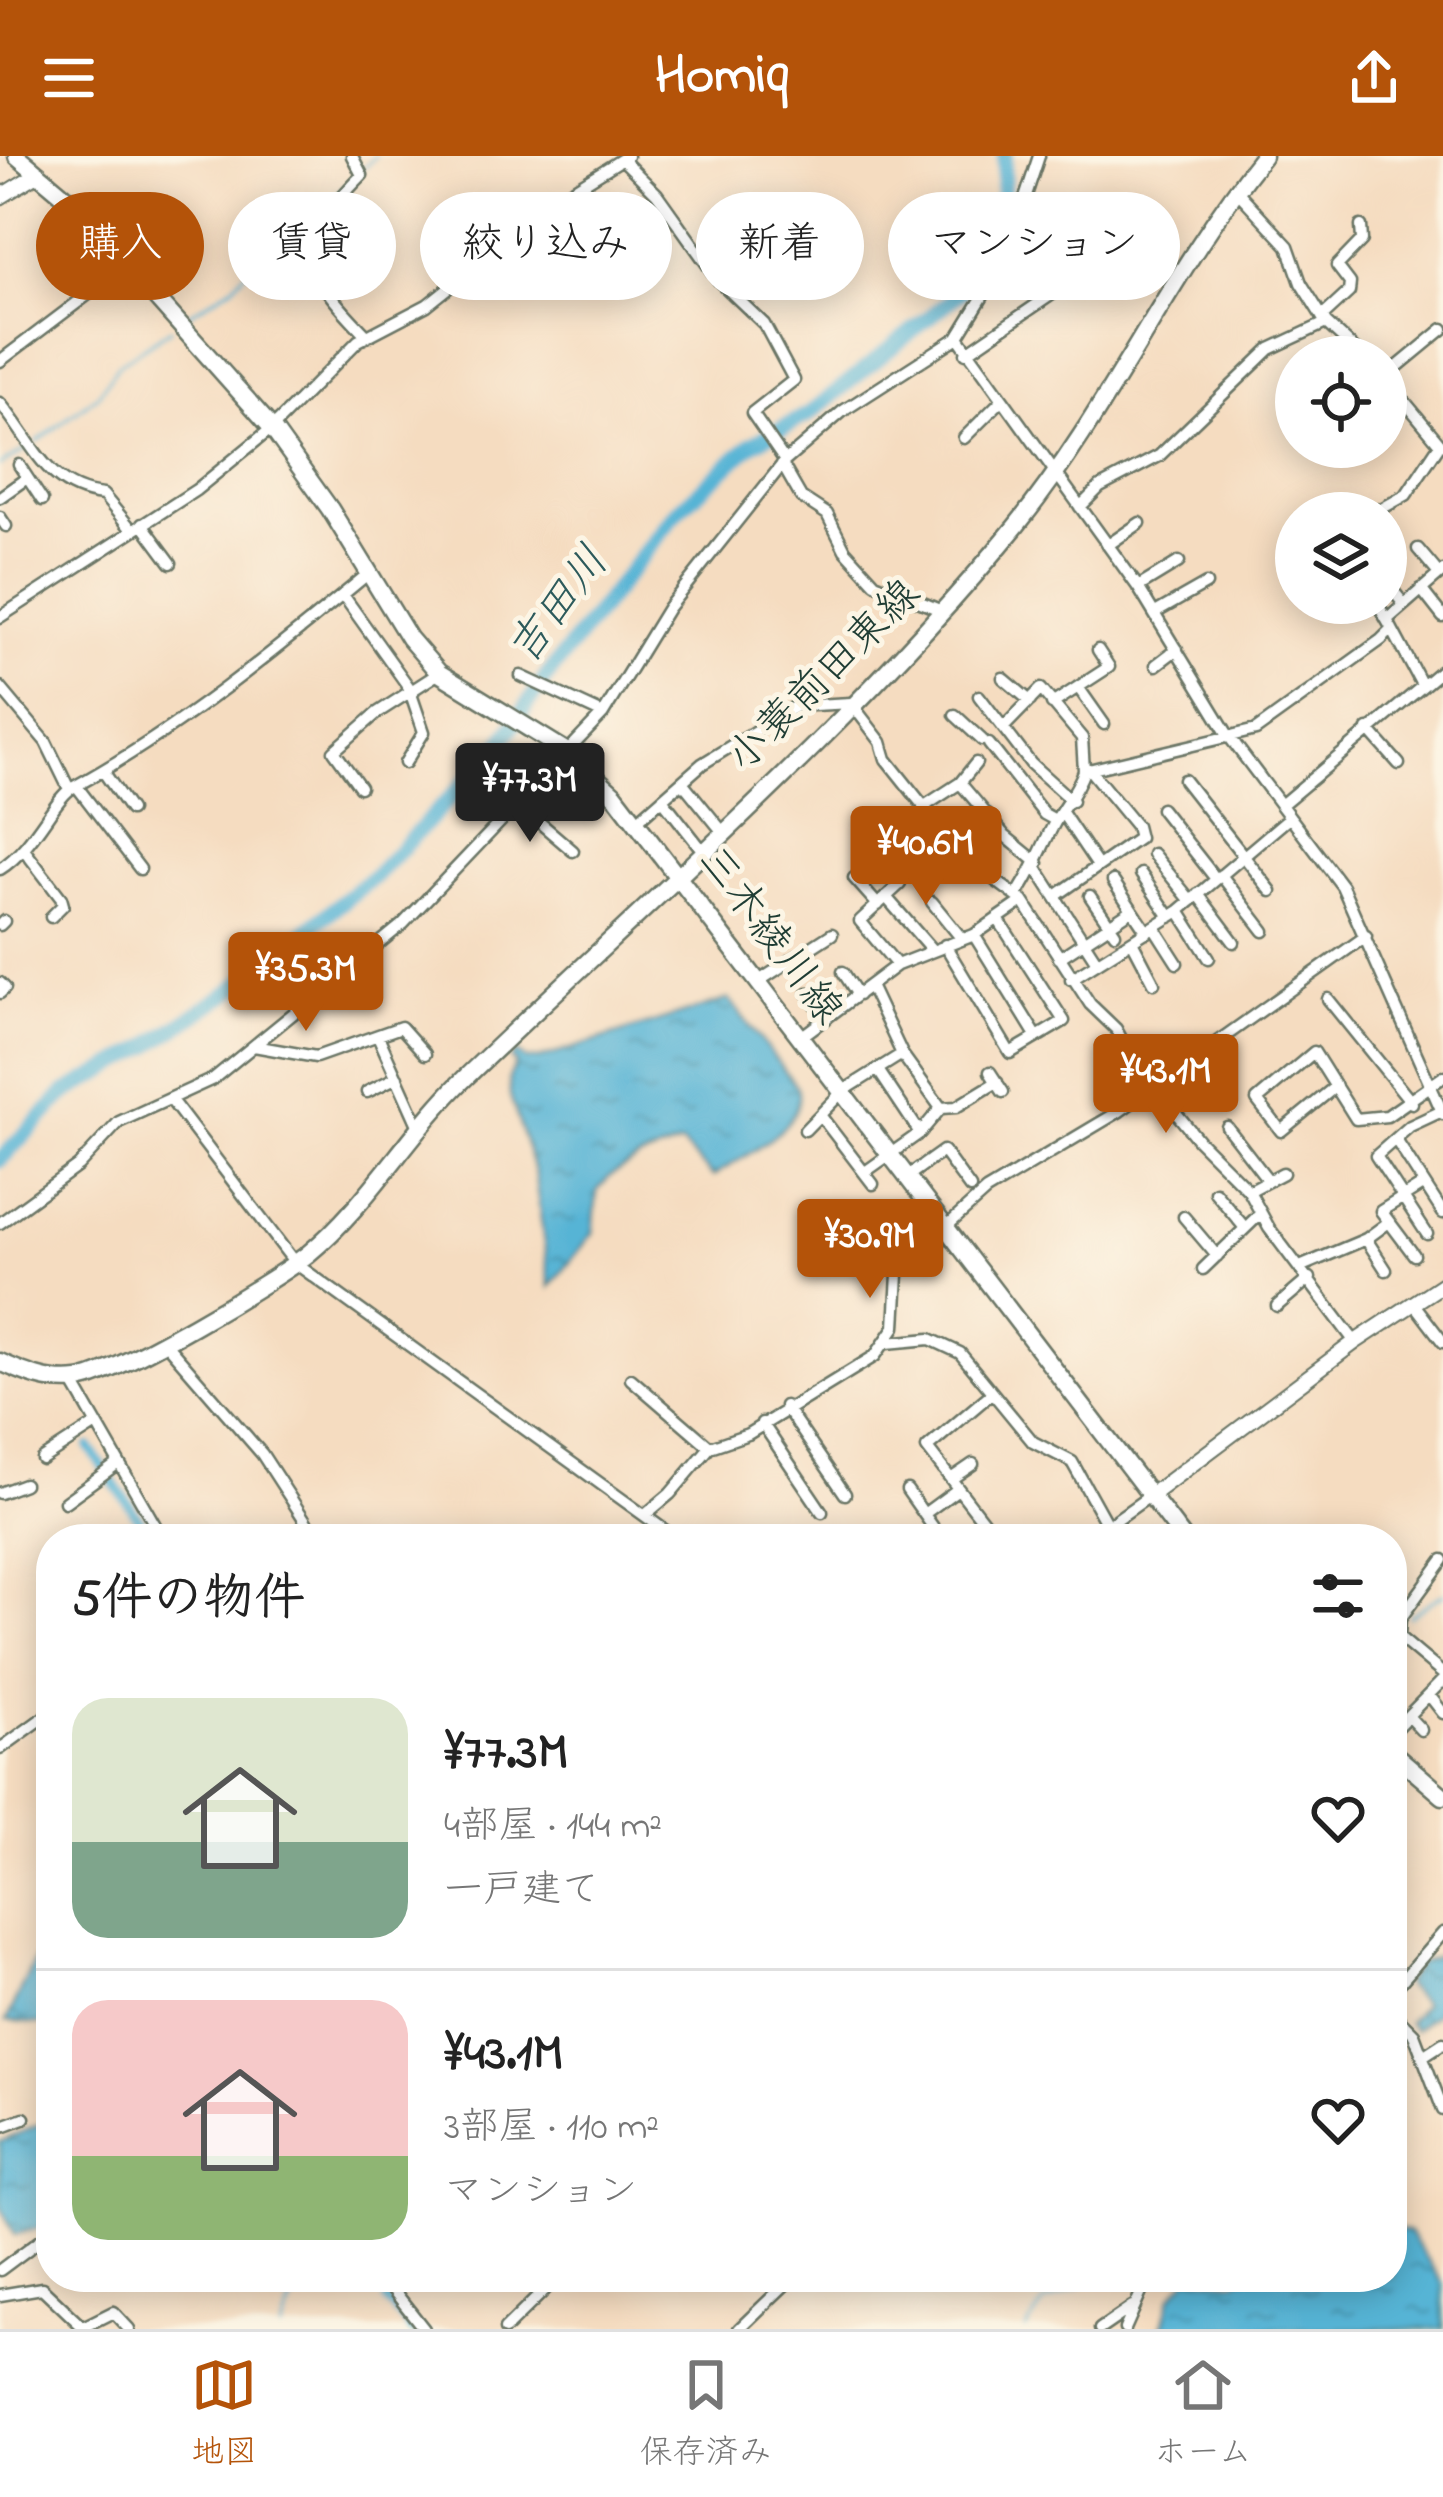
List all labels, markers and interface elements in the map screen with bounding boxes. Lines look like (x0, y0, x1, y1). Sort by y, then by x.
text: Homiq (655, 39, 788, 117)
icon: menu (36, 45, 102, 111)
icon: share (1341, 45, 1407, 111)
chip: 購入 (36, 192, 204, 300)
chip: 賃貸 (228, 192, 396, 300)
chip: 絞り込み (420, 192, 672, 300)
chip: 新着 (696, 192, 864, 300)
chip: マンション (888, 192, 1180, 300)
map controls (1275, 336, 1407, 624)
button: locate (1275, 336, 1407, 468)
button: layers (1275, 492, 1407, 624)
water label: 吉田川 (493, 533, 627, 681)
street label: 小蓑前田東線 (714, 566, 936, 788)
pin: ¥77.3M (432, 743, 628, 845)
text: ¥77.3M (482, 753, 578, 810)
pin: ¥40.6M (828, 806, 1024, 908)
text: ¥40.6M (878, 816, 974, 873)
street label: 三木綾川線 (681, 834, 857, 1038)
pin: ¥35.3M (208, 932, 404, 1034)
text: ¥35.3M (255, 942, 357, 999)
pin: ¥43.1M (1068, 1034, 1264, 1136)
text: ¥43.1M (1120, 1044, 1212, 1101)
pin: ¥30.9M (772, 1199, 968, 1301)
text: ¥30.9M (824, 1209, 916, 1266)
text: 5件の物件 (72, 1563, 305, 1638)
icon: filters (1305, 1563, 1371, 1629)
text: ¥77.3M (444, 1717, 568, 1792)
icon: home (168, 1746, 312, 1890)
icon: heart (1305, 1785, 1371, 1851)
text: 4部屋 · 144 m² (444, 1799, 662, 1856)
text: 一戸建て (444, 1863, 600, 1920)
text: ¥43.1M (444, 2018, 564, 2093)
icon: home (168, 2048, 312, 2192)
icon: heart (1305, 2087, 1371, 2153)
text: 3部屋 · 110 m² (444, 2100, 659, 2157)
text: マンション (444, 2164, 637, 2221)
tab: 地図 (191, 2352, 257, 2478)
tab: 保存済み (640, 2352, 772, 2478)
tab: ホーム (1154, 2352, 1252, 2478)

